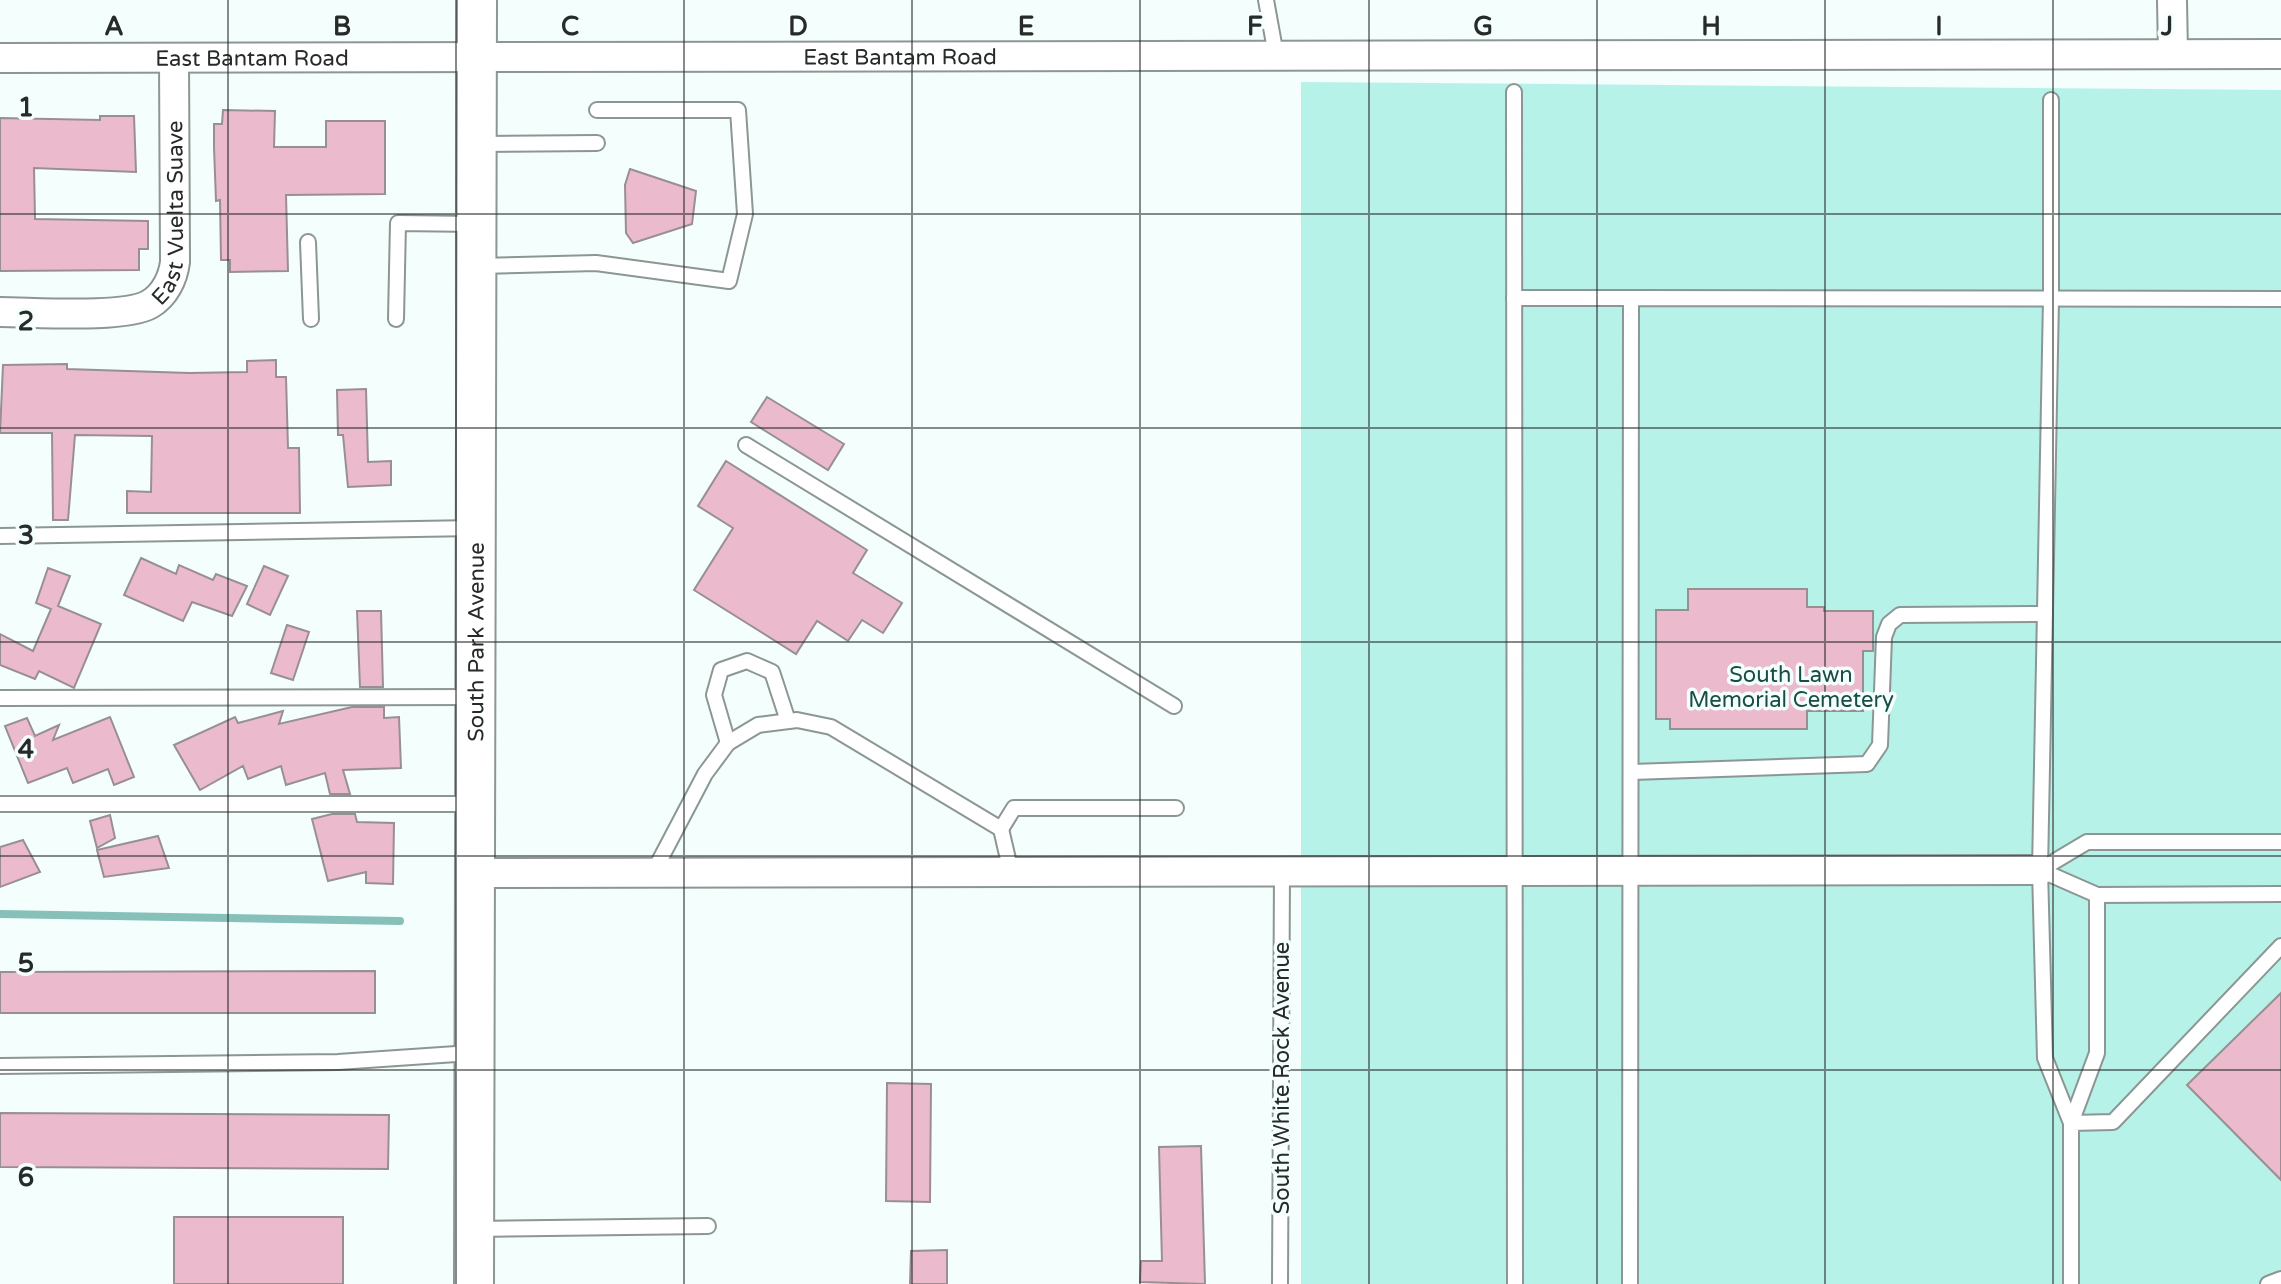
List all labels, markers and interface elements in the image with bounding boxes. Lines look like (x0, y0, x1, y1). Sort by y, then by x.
text: A (104, 11, 124, 42)
text: B (333, 11, 351, 42)
text: C (561, 11, 579, 42)
text: D (788, 11, 808, 42)
text: E (1018, 11, 1034, 42)
text: F (1247, 11, 1263, 42)
text: G (1473, 11, 1493, 42)
text: H (1701, 11, 1721, 42)
text: I (1935, 11, 1943, 42)
text: J (2160, 11, 2173, 42)
street label: East Bantam Road (803, 44, 997, 71)
street label: East Bantam Road (155, 45, 349, 72)
text: 1 (18, 92, 34, 123)
street label: East Vuelta Suave (146, 121, 189, 311)
text: 2 (18, 306, 34, 337)
text: 3 (18, 520, 34, 551)
street label: South Park Avenue (463, 542, 490, 742)
park label: South Lawn Memorial Cemetery (1688, 662, 1894, 713)
text: 4 (18, 734, 34, 765)
street label: South White Rock Avenue (1269, 942, 1295, 1214)
text: 5 (18, 948, 34, 979)
text: 6 (18, 1162, 34, 1193)

